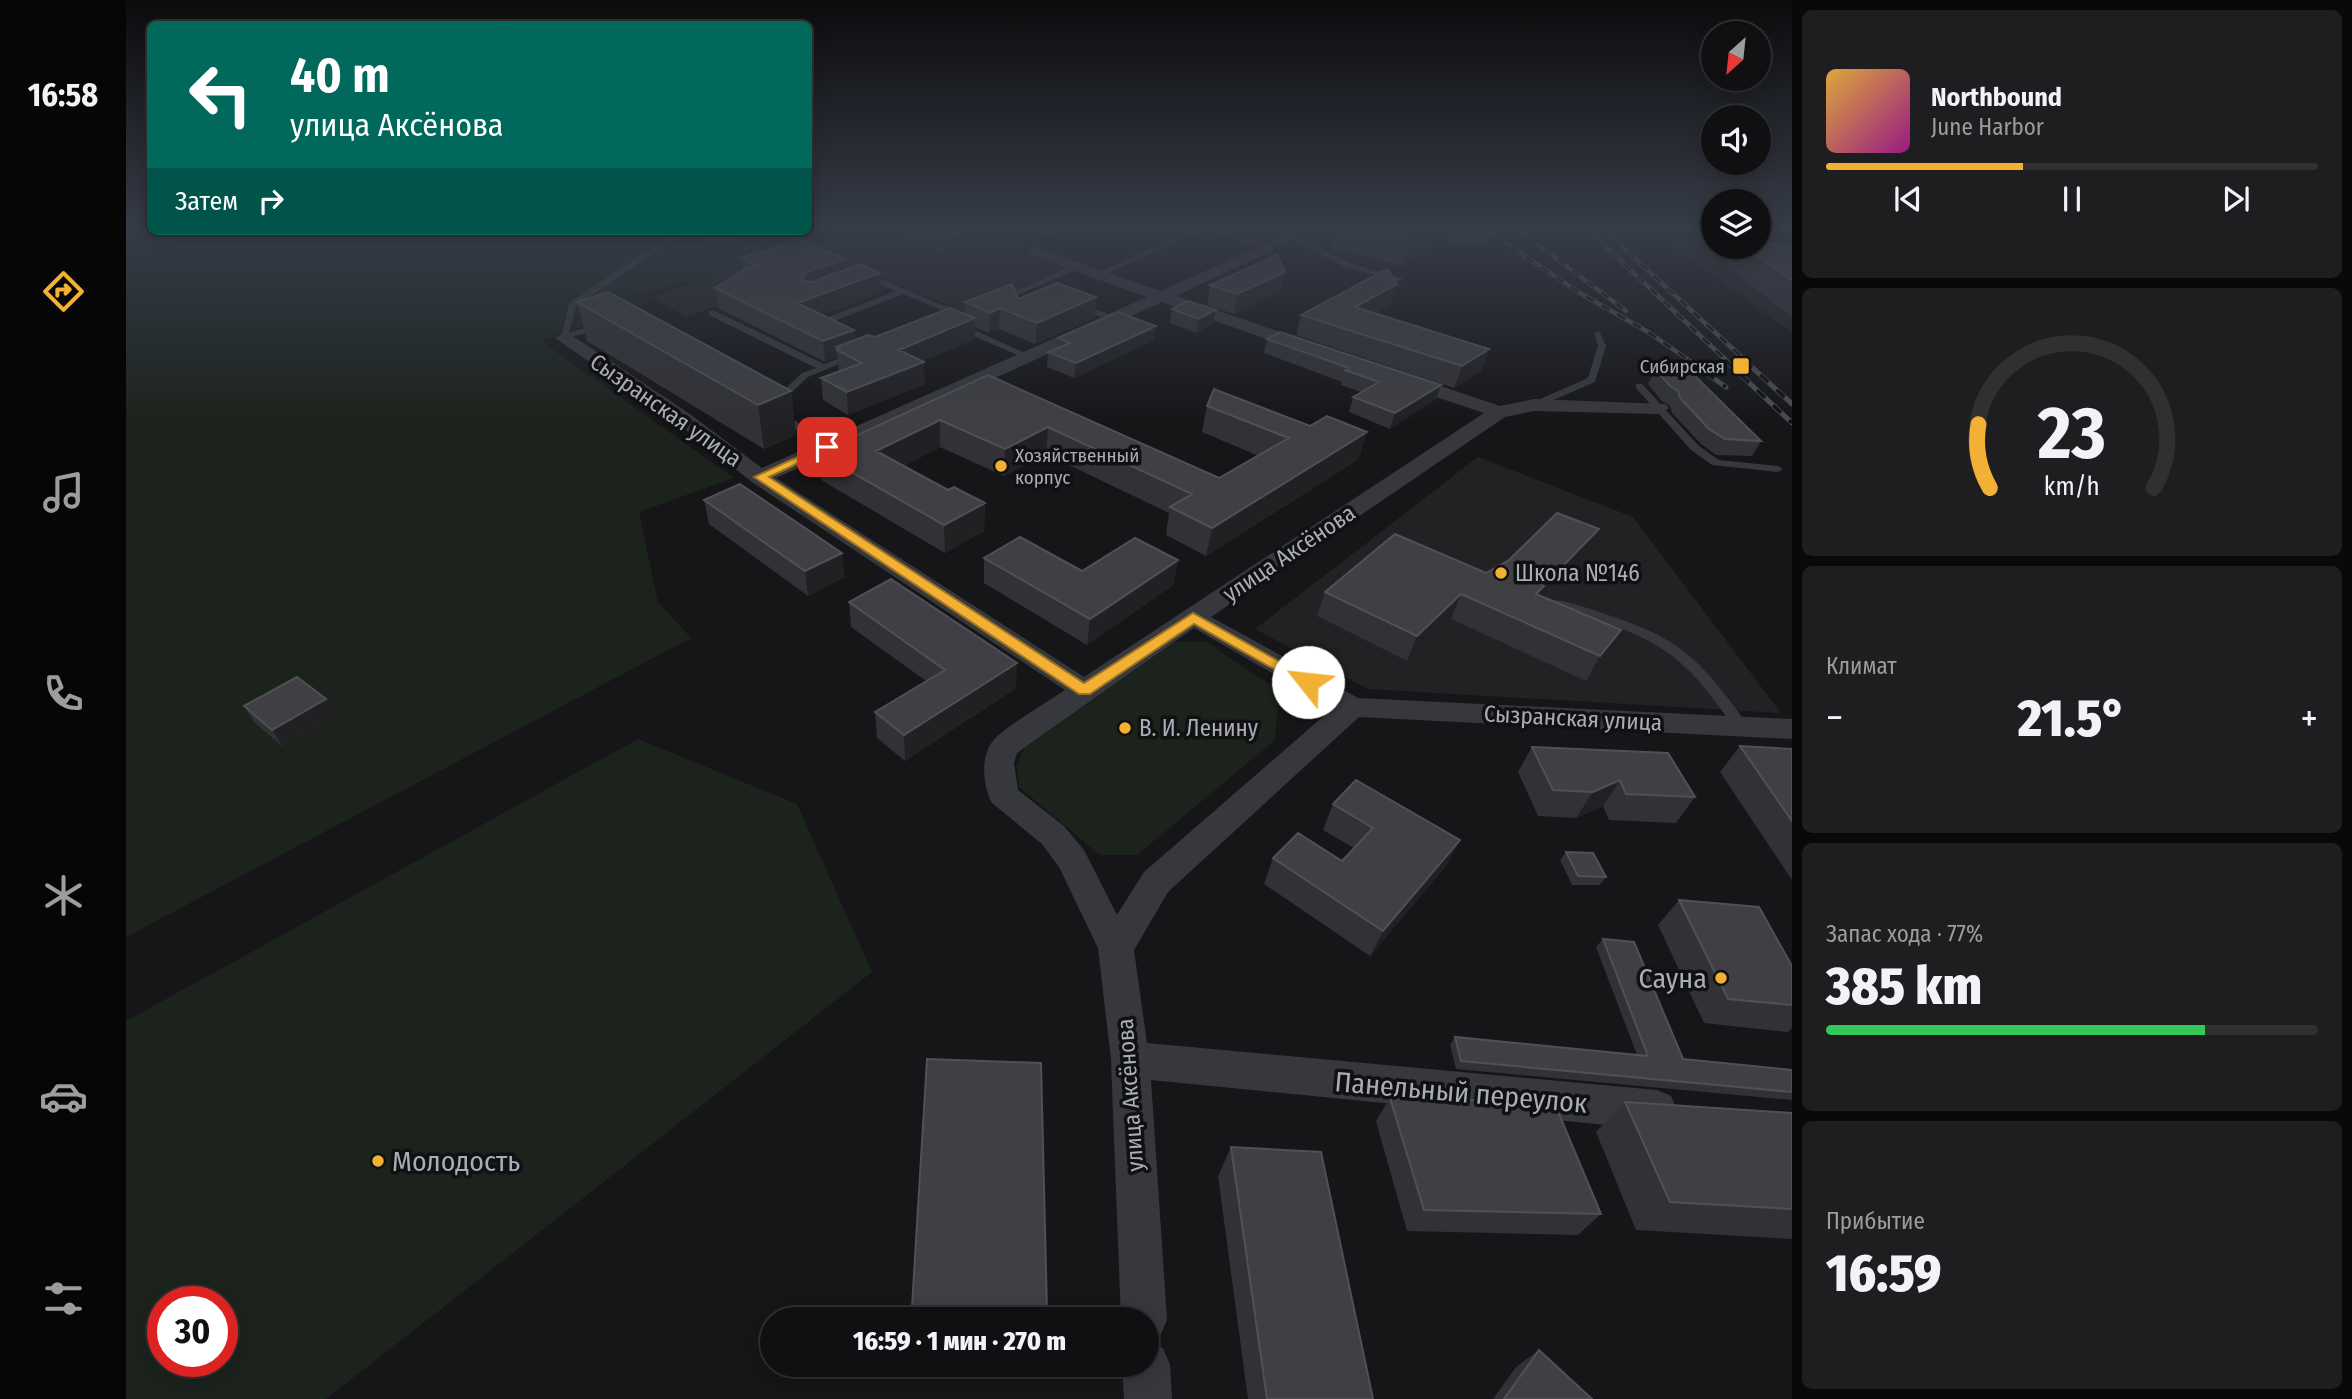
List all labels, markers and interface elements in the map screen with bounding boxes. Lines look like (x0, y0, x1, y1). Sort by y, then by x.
north arrow (1701, 21, 1771, 91)
map controls (1701, 21, 1771, 259)
text: 40 m (290, 46, 390, 105)
icon: left (175, 49, 266, 140)
text: 16:58 (28, 76, 98, 114)
text: Northbound (1931, 82, 2062, 113)
button: sound (1701, 105, 1771, 175)
text: улица Аксёнова (290, 106, 503, 144)
text: June Harbor (1931, 113, 2044, 141)
icon: previous (1889, 180, 1927, 218)
icon: pause (2053, 180, 2091, 218)
icon: next (2217, 180, 2255, 218)
icon: right (252, 182, 290, 220)
text: Затем (175, 186, 238, 217)
button: layers (1701, 189, 1771, 259)
icon: directions (39, 267, 88, 316)
street label: Сызранская улица (585, 347, 747, 473)
place label: Сибирская (1640, 355, 1725, 378)
marker: Сибирская (1731, 356, 1751, 376)
text: 23 (2037, 390, 2106, 477)
pin (797, 417, 857, 477)
icon: arrive (808, 428, 846, 466)
place label: Хозяйственный корпус (1015, 444, 1139, 489)
marker: Хозяйственный корпус (993, 458, 1009, 474)
icon: music (39, 468, 88, 517)
text: km/h (2044, 471, 2100, 501)
street label: улица Аксёнова (1218, 498, 1360, 608)
place label: Школа №146 (1515, 559, 1640, 587)
marker: Школа №146 (1493, 565, 1509, 581)
position arrow (1271, 645, 1345, 719)
text: Климат (1826, 652, 1897, 680)
icon: phone (39, 669, 88, 718)
text: 21.5° (2018, 687, 2126, 750)
text: − (1826, 695, 1843, 741)
text: + (2301, 695, 2318, 741)
street label: Сызранская улица (1483, 699, 1663, 737)
place label: В. И. Ленину (1139, 714, 1259, 742)
marker: В. И. Ленину (1117, 720, 1133, 736)
icon: climate (39, 871, 88, 920)
text: Запас хода · 77% (1826, 920, 1983, 948)
text: 385 km (1826, 955, 1982, 1018)
place label: Сауна (1639, 962, 1707, 995)
marker: Сауна (1713, 970, 1729, 986)
street label: улица Аксёнова (1111, 1017, 1149, 1173)
street label: Панельный переулок (1333, 1065, 1589, 1120)
icon: car (39, 1072, 88, 1121)
place label: Молодость (392, 1145, 520, 1178)
marker: Молодость (370, 1153, 386, 1169)
text: Прибытие (1826, 1207, 1925, 1235)
text: 16:59 (1826, 1242, 1941, 1305)
icon: filters (39, 1274, 88, 1323)
speed limit sign: 30 (147, 1286, 238, 1377)
text: 16:59 · 1 мин · 270 m (853, 1326, 1066, 1357)

